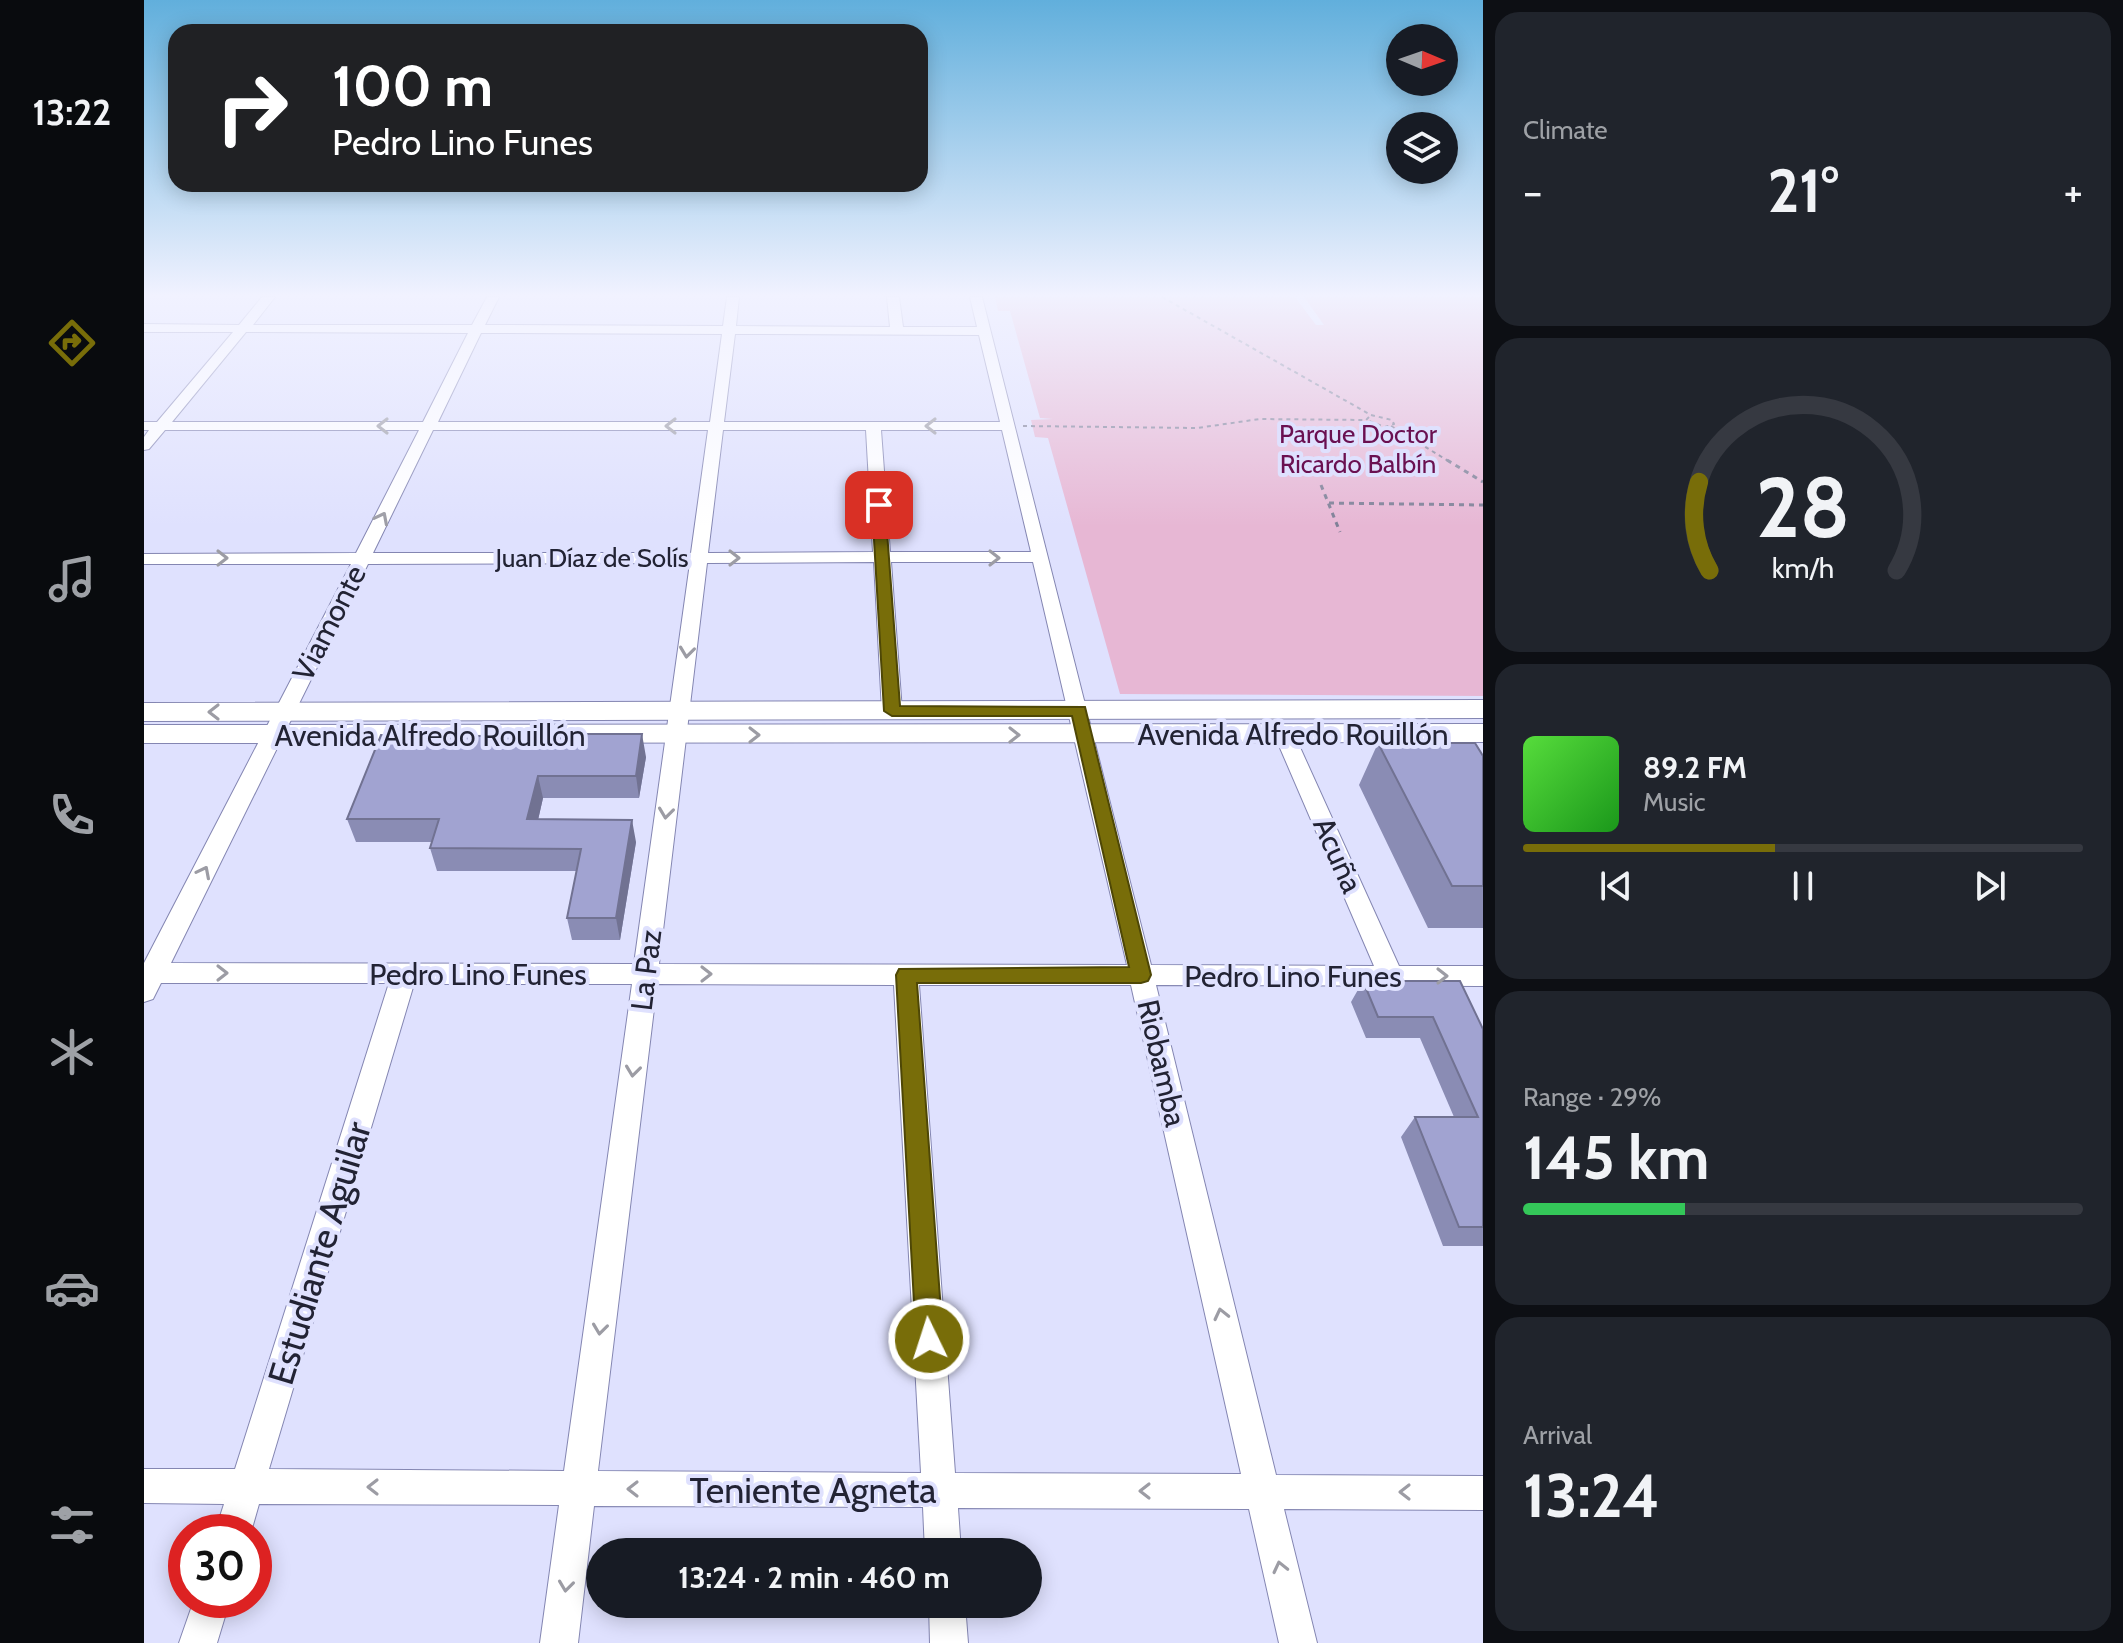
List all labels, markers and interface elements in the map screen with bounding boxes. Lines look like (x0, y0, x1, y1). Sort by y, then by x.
north arrow (1386, 24, 1458, 96)
map controls (1386, 24, 1458, 184)
text: 100 m (332, 52, 493, 120)
icon: right (200, 56, 304, 160)
text: 13:22 (33, 90, 111, 134)
button: layers (1386, 112, 1458, 184)
text: Climate (1523, 114, 1608, 146)
text: Pedro Lino Funes (332, 120, 593, 164)
text: 21° (1767, 154, 1839, 227)
text: − (1523, 165, 1542, 218)
text: + (2064, 165, 2083, 218)
icon: directions (44, 315, 100, 371)
one-way arrow (376, 417, 389, 435)
one-way arrow (664, 417, 677, 435)
one-way arrow (924, 417, 937, 435)
park label: Parque Doctor Ricardo Balbín (1279, 418, 1438, 480)
text: 28 (1756, 457, 1850, 558)
pin (845, 471, 913, 539)
icon: arrive (857, 483, 901, 527)
one-way arrow (373, 511, 388, 526)
street label: Juan Díaz de Solís (494, 542, 689, 574)
one-way arrow (216, 549, 229, 567)
one-way arrow (728, 549, 741, 567)
one-way arrow (988, 549, 1001, 567)
text: km/h (1772, 550, 1834, 585)
icon: music (44, 551, 100, 607)
street label: Viamonte (284, 559, 374, 687)
one-way arrow (679, 646, 696, 659)
one-way arrow (207, 703, 220, 721)
street label: Avenida Alfredo Rouillón (1137, 716, 1449, 753)
street label: Avenida Alfredo Rouillón (274, 717, 586, 754)
one-way arrow (748, 726, 761, 744)
one-way arrow (1008, 726, 1021, 744)
text: 89.2 FM (1643, 749, 1747, 786)
text: Music (1643, 786, 1706, 818)
icon: phone (44, 787, 100, 843)
one-way arrow (658, 807, 675, 820)
street label: Acuña (1305, 812, 1371, 899)
icon: previous (1594, 864, 1638, 908)
icon: pause (1781, 864, 1825, 908)
icon: next (1968, 864, 2012, 908)
one-way arrow (194, 865, 210, 880)
street label: La Paz (623, 927, 669, 1013)
street label: Pedro Lino Funes (369, 956, 587, 993)
street label: Pedro Lino Funes (1184, 958, 1402, 995)
one-way arrow (216, 964, 229, 982)
one-way arrow (700, 965, 713, 983)
one-way arrow (1436, 967, 1449, 985)
street label: Riobamba (1129, 996, 1195, 1131)
icon: climate (44, 1024, 100, 1080)
one-way arrow (625, 1064, 642, 1078)
text: Range · 29% (1523, 1081, 1661, 1113)
street label: Estudiante Aguilar (258, 1116, 380, 1390)
text: 145 km (1523, 1121, 1709, 1194)
icon: car (44, 1260, 100, 1316)
position arrow (887, 1297, 971, 1381)
one-way arrow (1213, 1308, 1230, 1321)
one-way arrow (591, 1322, 608, 1335)
text: Arrival (1523, 1419, 1592, 1451)
text: 13:24 (1523, 1459, 1660, 1532)
street label: Teniente Agneta (689, 1468, 937, 1512)
one-way arrow (366, 1478, 379, 1496)
one-way arrow (626, 1480, 639, 1498)
one-way arrow (1138, 1482, 1151, 1500)
one-way arrow (1398, 1483, 1411, 1501)
icon: filters (44, 1497, 100, 1553)
speed limit sign: 30 (168, 1514, 272, 1618)
text: 13:24 · 2 min · 460 m (678, 1559, 950, 1596)
one-way arrow (1272, 1561, 1289, 1574)
one-way arrow (558, 1580, 575, 1593)

